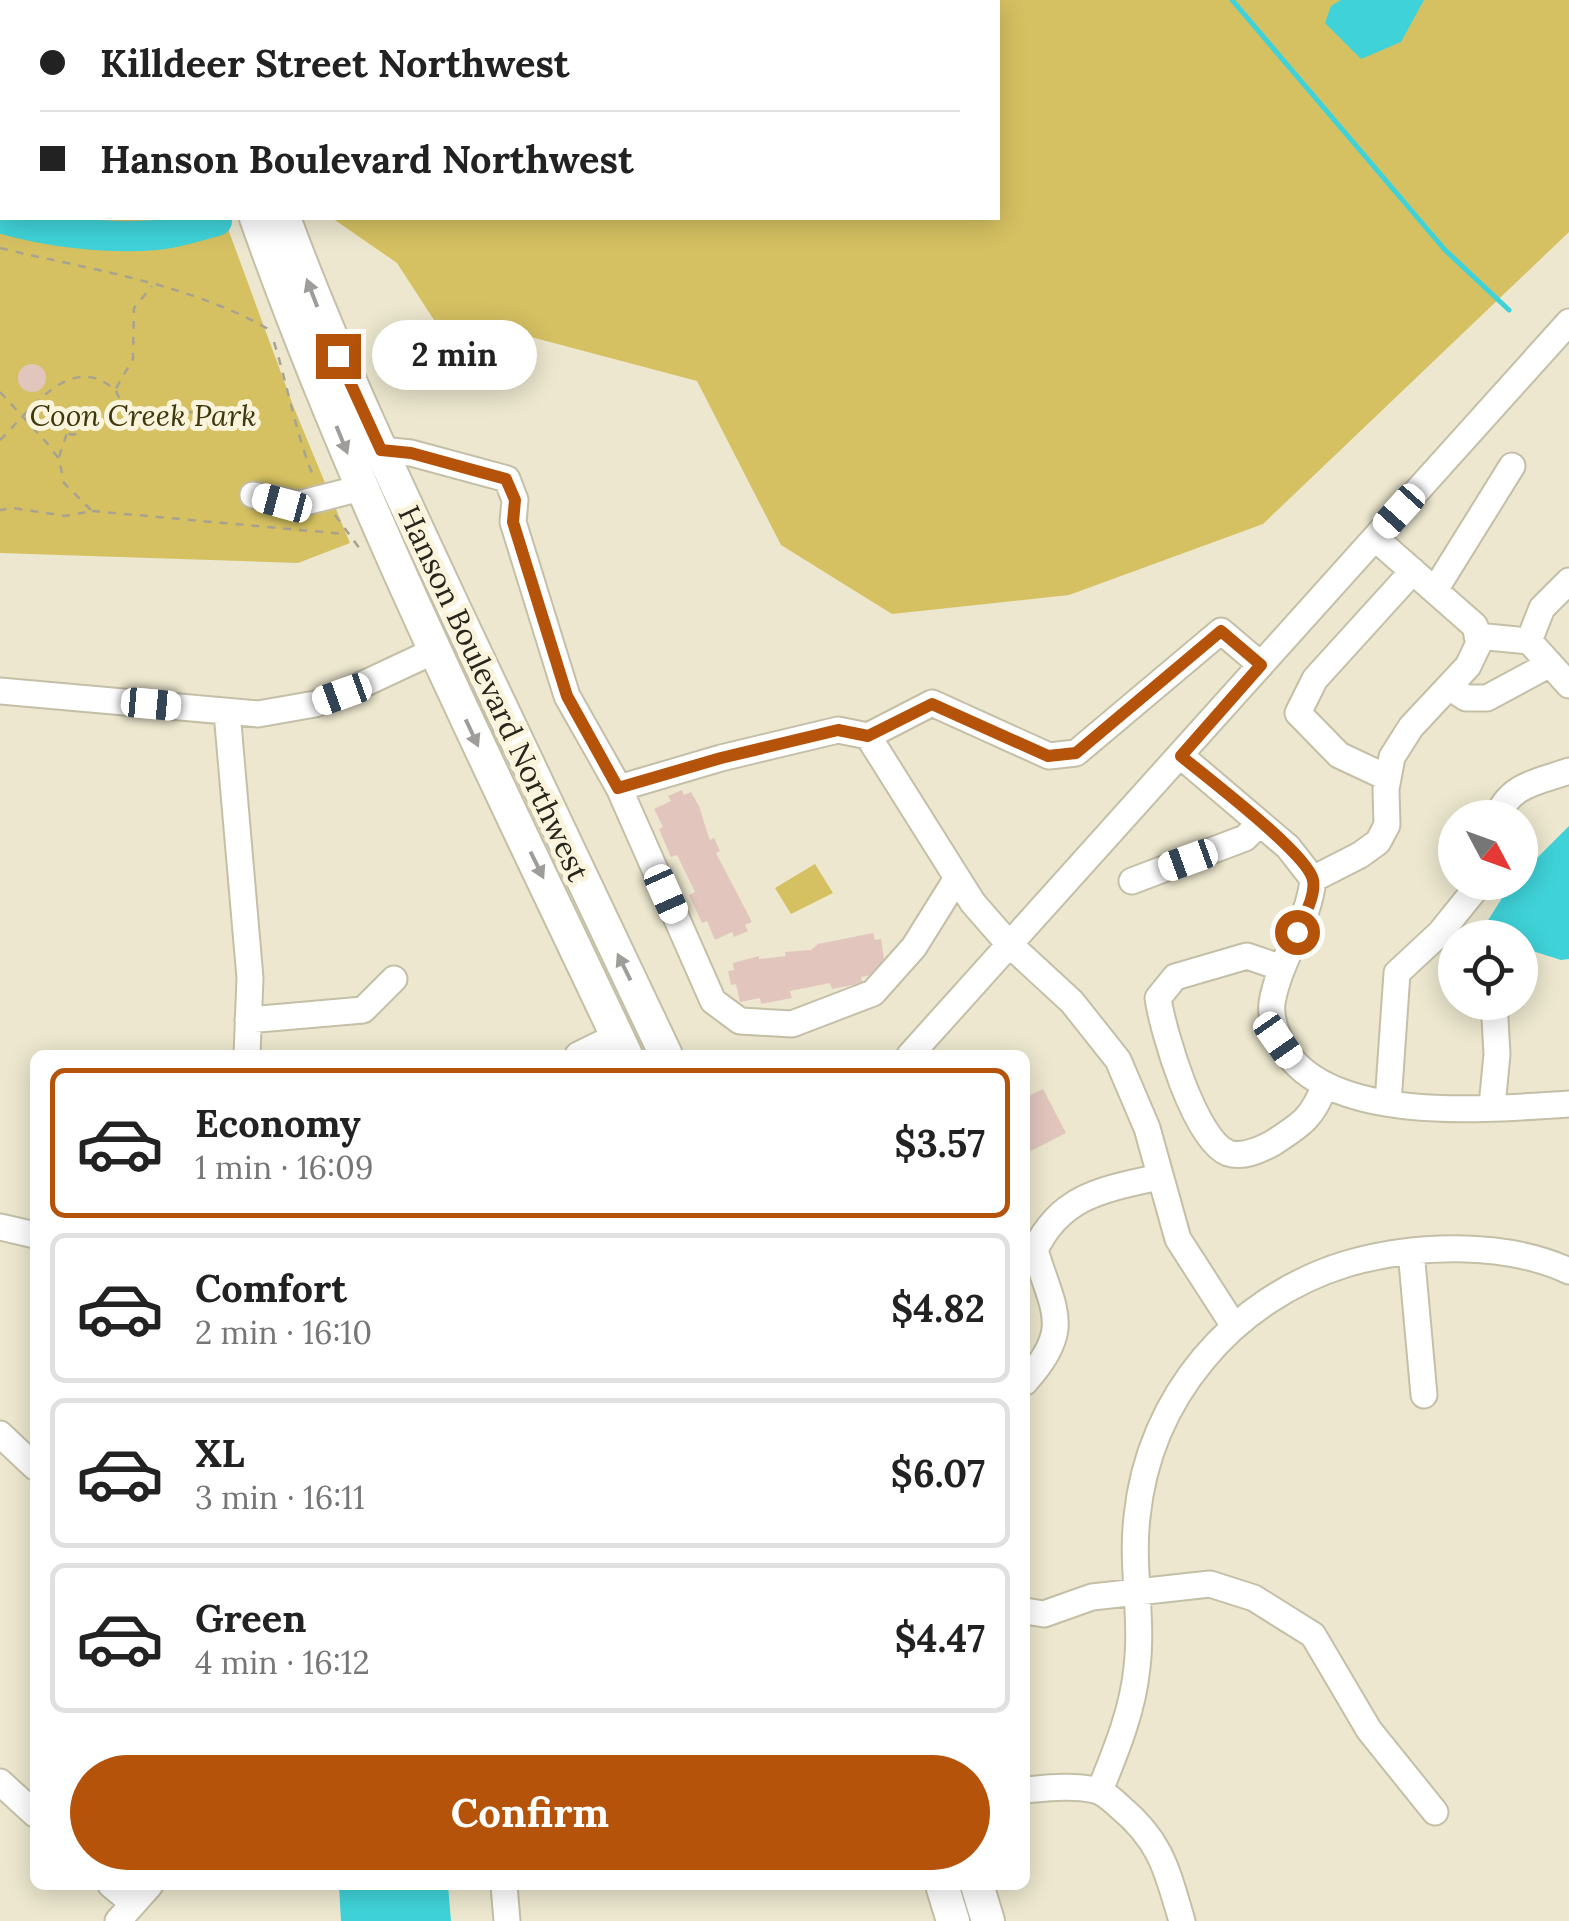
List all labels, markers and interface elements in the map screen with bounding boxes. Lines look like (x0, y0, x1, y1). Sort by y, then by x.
text: Killdeer Street Northwest (100, 39, 570, 87)
text: Hanson Boulevard Northwest (100, 135, 634, 183)
one-way arrow (304, 278, 320, 308)
callout: 2 min (373, 321, 538, 391)
route end (316, 334, 361, 379)
text: 2 min (412, 334, 497, 375)
park label: Coon Creek Park (29, 396, 257, 434)
one-way arrow (334, 425, 350, 455)
car (1368, 479, 1430, 543)
car (249, 481, 315, 525)
street label: Hanson Boulevard Northwest (390, 499, 598, 887)
car (309, 670, 375, 718)
car (120, 686, 182, 722)
one-way arrow (464, 719, 481, 748)
north arrow (1438, 800, 1538, 900)
map controls (1438, 800, 1538, 1020)
car (1155, 836, 1221, 884)
one-way arrow (528, 851, 545, 880)
car (640, 860, 692, 928)
route start (1275, 910, 1320, 955)
button: locate (1438, 920, 1538, 1020)
one-way arrow (615, 952, 632, 981)
car (1249, 1007, 1307, 1073)
icon: car (75, 1098, 165, 1188)
text: Economy (195, 1099, 361, 1147)
text: $3.57 (894, 1119, 985, 1167)
text: 1 min · 16:09 (195, 1147, 373, 1188)
icon: car (75, 1263, 165, 1353)
text: Comfort (195, 1264, 347, 1312)
text: $4.82 (891, 1284, 985, 1332)
text: 2 min · 16:10 (195, 1312, 372, 1353)
icon: car (75, 1428, 165, 1518)
text: XL (195, 1429, 245, 1477)
text: $6.07 (891, 1449, 985, 1497)
text: 3 min · 16:11 (195, 1477, 365, 1518)
icon: car (75, 1593, 165, 1683)
text: Green (195, 1594, 307, 1642)
text: $4.47 (894, 1614, 985, 1662)
text: 4 min · 16:12 (195, 1642, 370, 1683)
button: Confirm (70, 1755, 990, 1870)

